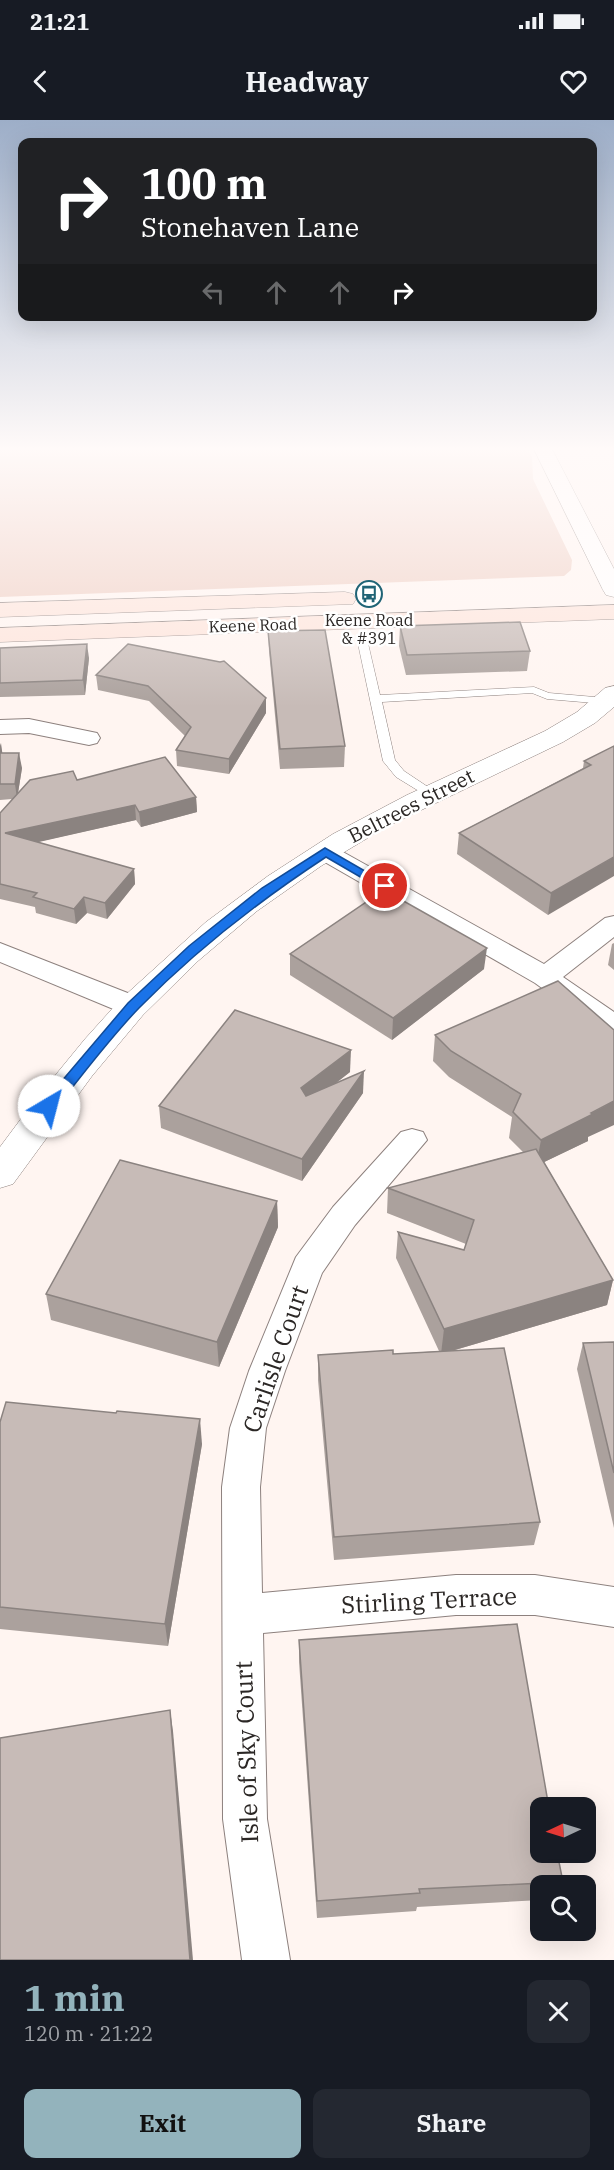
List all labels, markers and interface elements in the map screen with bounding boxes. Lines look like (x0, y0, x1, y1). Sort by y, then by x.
text: 21:21 (30, 7, 89, 36)
text: Headway (245, 64, 369, 99)
icon: back (24, 65, 57, 98)
icon: heart (557, 65, 590, 98)
text: 100 m (141, 156, 267, 211)
icon: right (42, 162, 120, 240)
text: Stonehaven Lane (141, 209, 359, 244)
icon: left (197, 276, 230, 309)
icon: ahead (260, 276, 293, 309)
icon: ahead (323, 276, 356, 309)
icon: right (386, 276, 419, 309)
bus stop icon: Keene Road & #391 (354, 579, 384, 609)
place label: Keene Road & #391 (325, 610, 414, 648)
street label: Keene Road (208, 613, 298, 637)
street label: Beltrees Street (343, 762, 478, 849)
pin (359, 860, 410, 911)
icon: arrive (368, 869, 401, 902)
position arrow (17, 1074, 81, 1138)
street label: Carlisle Court (235, 1281, 315, 1437)
street label: Stirling Terrace (340, 1579, 518, 1621)
street label: Isle of Sky Court (227, 1660, 265, 1844)
north arrow (530, 1797, 596, 1863)
map controls (530, 1797, 596, 1941)
button: search (530, 1875, 596, 1941)
text: 1 min (24, 1974, 125, 2021)
button: close (527, 1980, 590, 2043)
text: 120 m · 21:22 (24, 2020, 153, 2047)
button: Exit (24, 2089, 301, 2158)
button: Share (313, 2089, 590, 2158)

